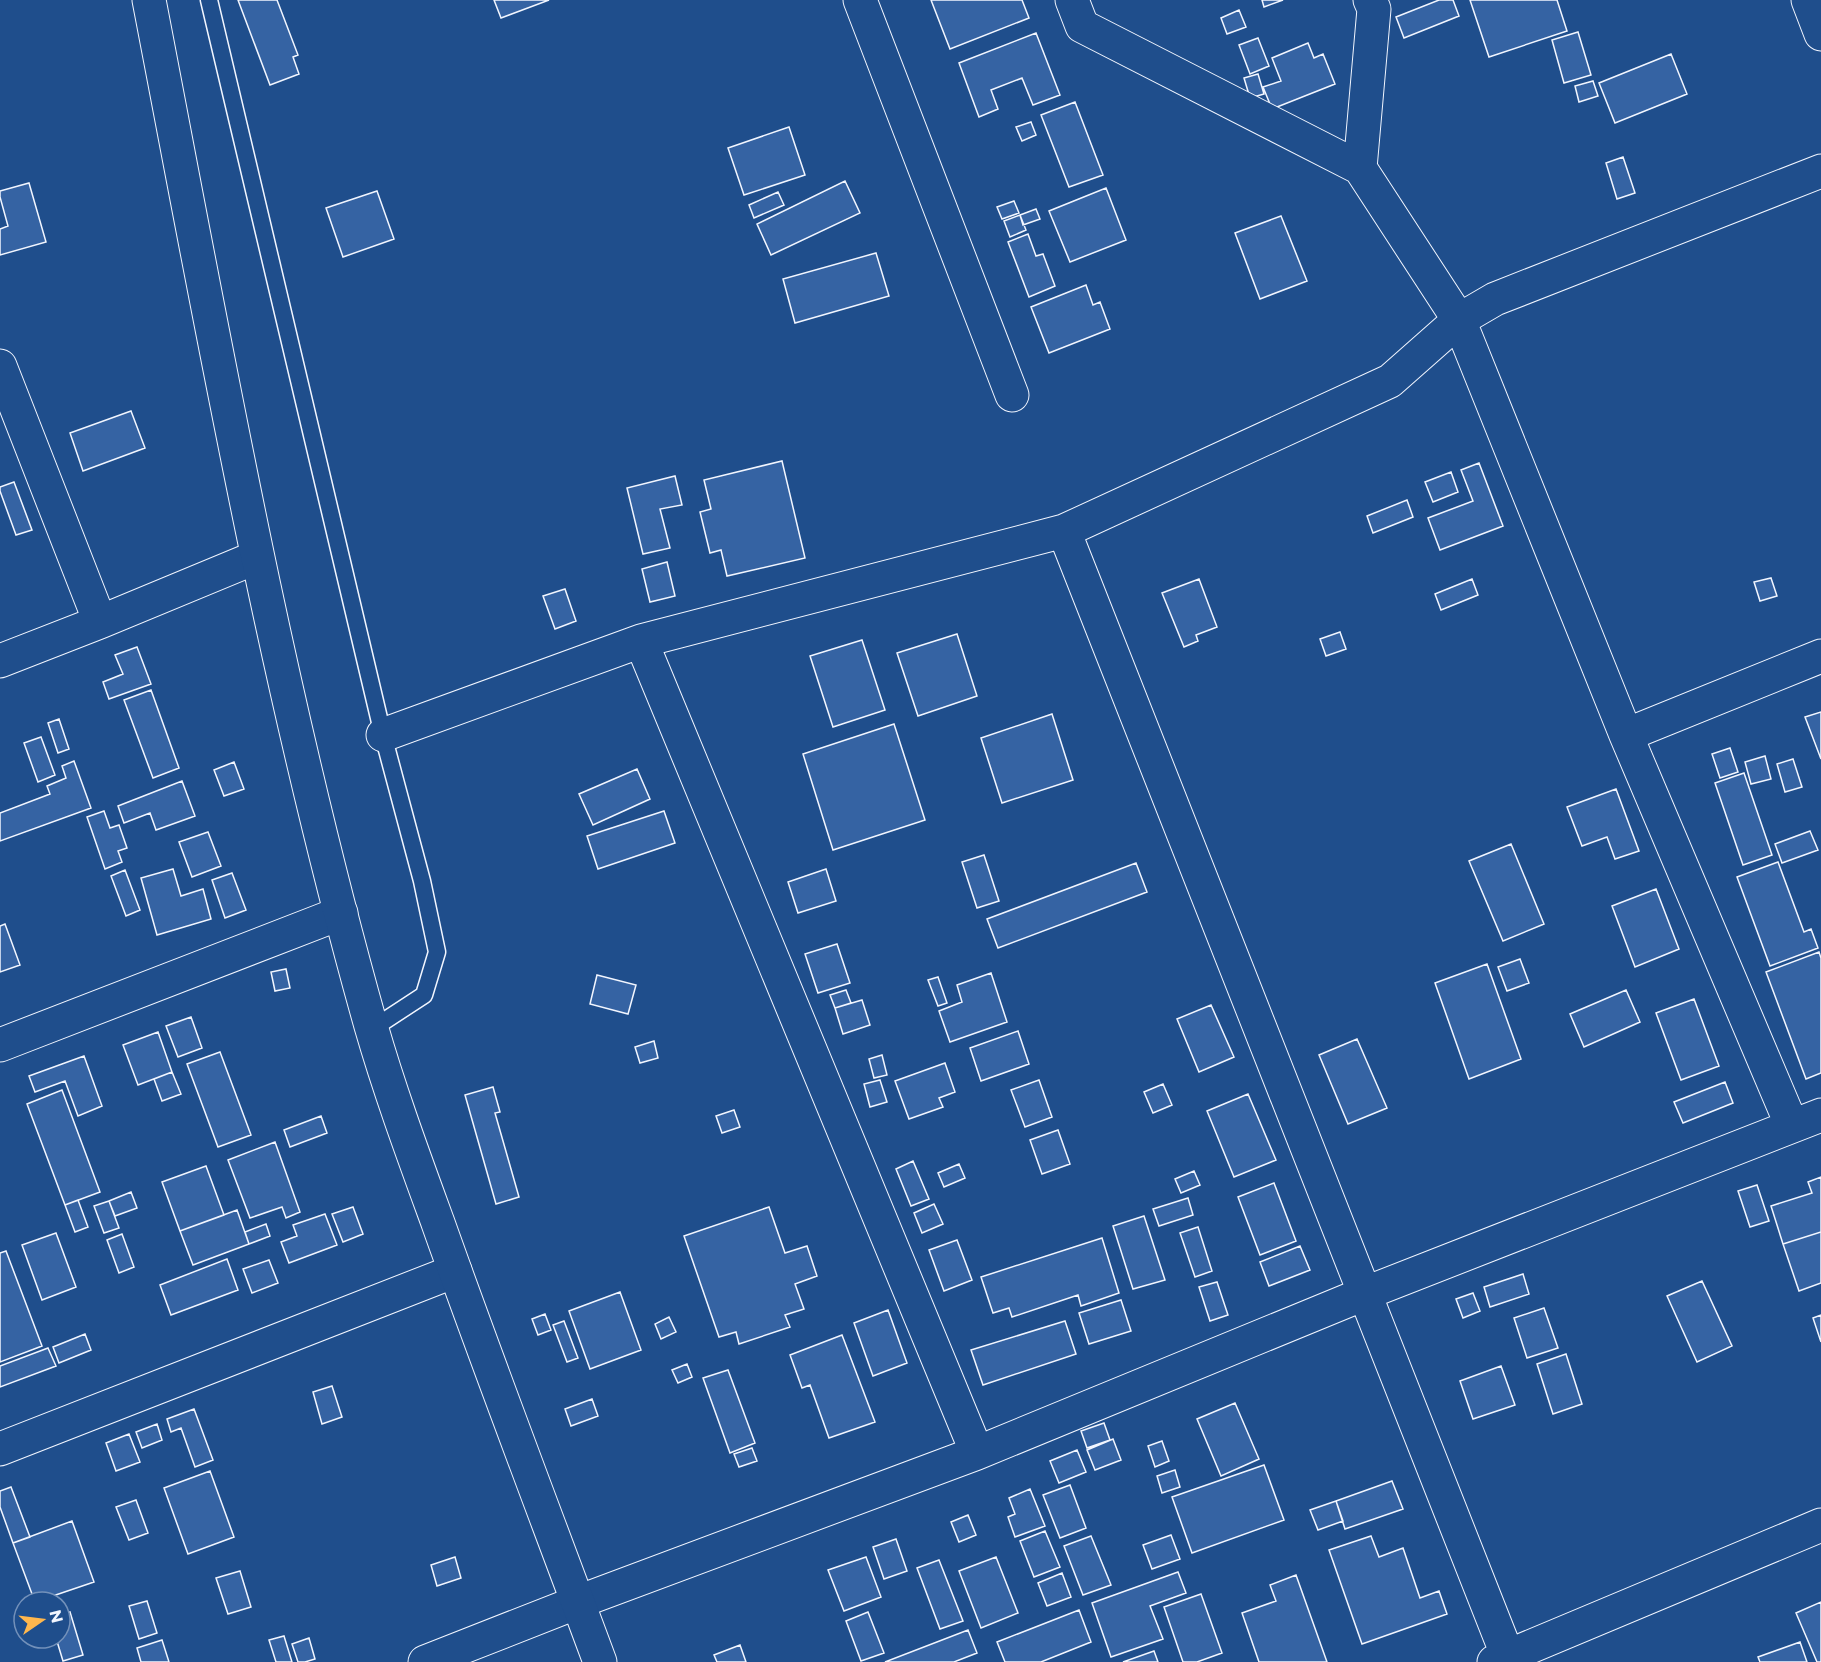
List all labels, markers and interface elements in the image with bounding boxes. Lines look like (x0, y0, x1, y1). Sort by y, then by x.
north arrow (12, 1590, 72, 1650)
text: N (45, 1608, 67, 1625)

